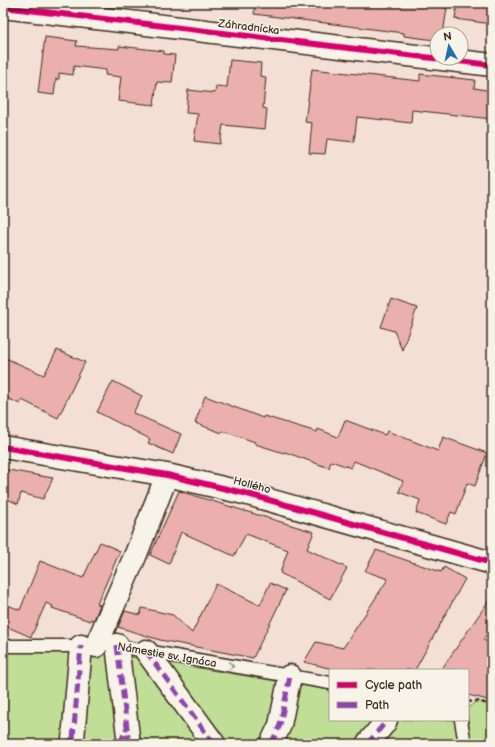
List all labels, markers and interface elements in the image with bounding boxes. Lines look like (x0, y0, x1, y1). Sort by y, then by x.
street label: Záhradnícka (217, 17, 280, 37)
north arrow (429, 26, 469, 66)
text: N (442, 30, 453, 44)
street label: Hollého (232, 474, 272, 496)
street label: Námestie sv. Ignáca (116, 640, 218, 670)
one-way arrow (228, 661, 234, 670)
legend (329, 669, 469, 721)
text: Cycle path (365, 678, 422, 693)
text: Path (365, 698, 390, 713)

